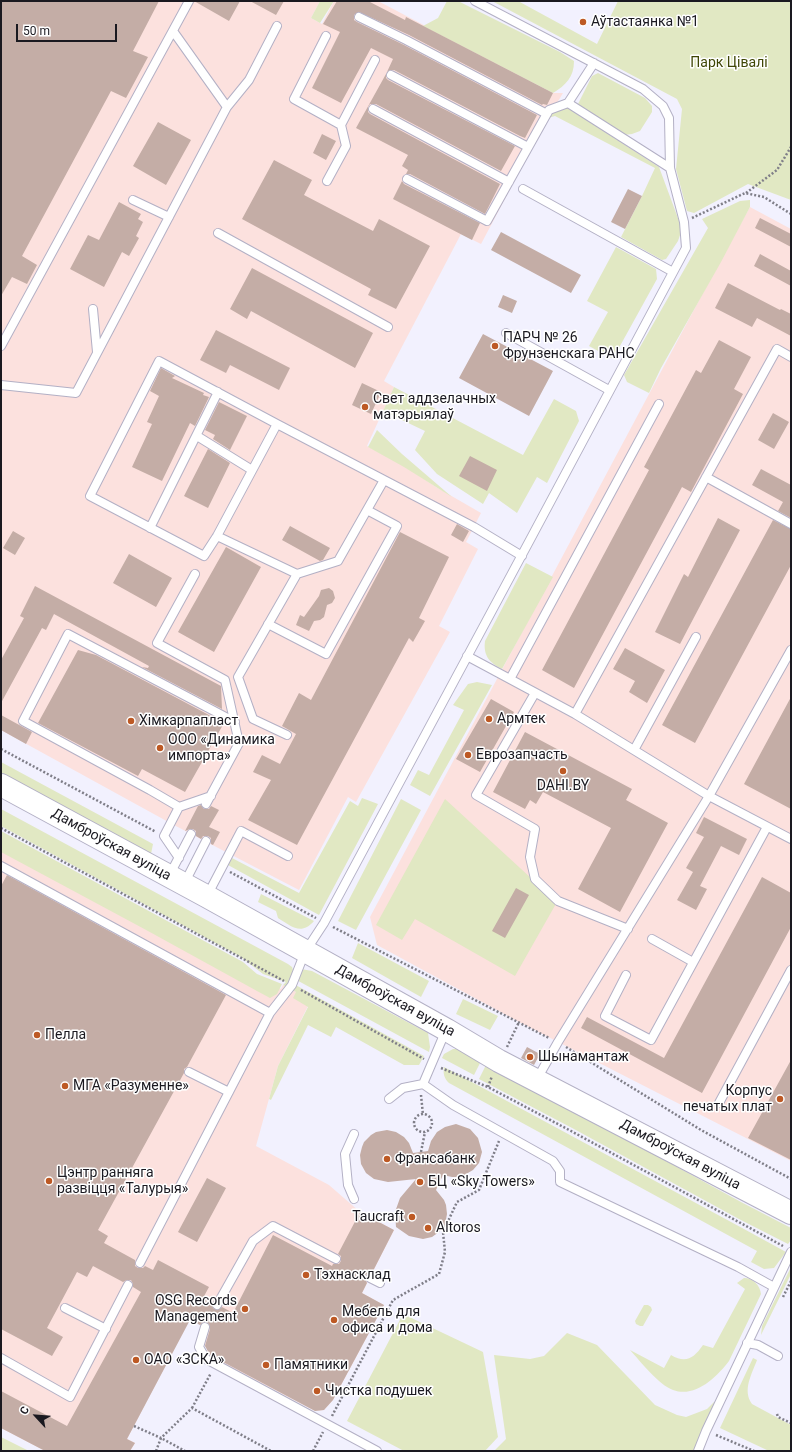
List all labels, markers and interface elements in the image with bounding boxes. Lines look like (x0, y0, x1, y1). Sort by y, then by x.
place label: Аўтастаянка №1 (591, 14, 699, 30)
scale bar (18, 16, 119, 42)
marker: Аўтастаянка №1 (578, 17, 588, 27)
text: 50 m (23, 24, 50, 38)
park label: Парк Цівалі (690, 55, 768, 71)
place label: ПАРЧ № 26 Фрунзенскага РАНС (503, 330, 634, 362)
marker: ПАРЧ № 26 Фрунзенскага РАНС (490, 341, 500, 351)
place label: Свет аддзелачных матэрыялаў (373, 391, 496, 424)
marker: Свет аддзелачных матэрыялаў (360, 402, 370, 412)
place label: Армтек (497, 711, 546, 727)
place label: Хімкарпапласт (139, 713, 238, 729)
marker: Армтек (484, 714, 494, 724)
marker: Хімкарпапласт (126, 716, 136, 726)
place label: ООО «Динамика импорта» (168, 732, 275, 764)
marker: ООО «Динамика импорта» (155, 743, 165, 753)
place label: Еврозапчасть (476, 747, 568, 763)
marker: Еврозапчасть (463, 750, 473, 760)
marker: DAHI.BY (558, 766, 568, 776)
place label: DAHI.BY (537, 778, 589, 794)
street label: Дамброўская вуліца (48, 805, 174, 885)
street label: Дамброўская вуліца (332, 961, 458, 1041)
place label: Пелла (45, 1027, 86, 1043)
marker: Пелла (32, 1030, 42, 1040)
place label: Шынамантаж (538, 1049, 629, 1065)
marker: Шынамантаж (525, 1052, 535, 1062)
place label: МГА «Разуменне» (73, 1078, 189, 1094)
marker: МГА «Разуменне» (60, 1081, 70, 1091)
place label: Корпус печатых плат (683, 1083, 772, 1116)
marker: Корпус печатых плат (775, 1094, 785, 1104)
street label: Дамброўская вуліца (617, 1116, 743, 1194)
place label: Франсабанк (395, 1151, 475, 1167)
marker: Франсабанк (382, 1154, 392, 1164)
place label: Цэнтр ранняга развіцця «Талурыя» (57, 1165, 188, 1198)
place label: БЦ «Sky Towers» (428, 1174, 535, 1190)
marker: Цэнтр ранняга развіцця «Талурыя» (44, 1176, 54, 1186)
marker: БЦ «Sky Towers» (415, 1177, 425, 1187)
place label: Taucraft (352, 1209, 404, 1225)
marker: Taucraft (407, 1212, 417, 1222)
place label: Altoros (436, 1220, 481, 1236)
marker: Altoros (423, 1223, 433, 1233)
place label: Тэхнасклад (314, 1267, 391, 1283)
marker: Тэхнасклад (301, 1270, 311, 1280)
place label: OSG Records Management (155, 1293, 237, 1326)
marker: OSG Records Management (240, 1304, 250, 1314)
place label: Мебель для офиса и дома (342, 1304, 433, 1336)
marker: Мебель для офиса и дома (329, 1315, 339, 1325)
place label: ОАО «ЗСКА» (144, 1352, 224, 1368)
marker: ОАО «ЗСКА» (131, 1355, 141, 1365)
place label: Памятники (274, 1357, 348, 1373)
marker: Памятники (261, 1360, 271, 1370)
place label: Чистка подушек (325, 1383, 432, 1399)
marker: Чистка подушек (312, 1386, 322, 1396)
north arrow (16, 1396, 56, 1436)
text: С (17, 1404, 32, 1417)

